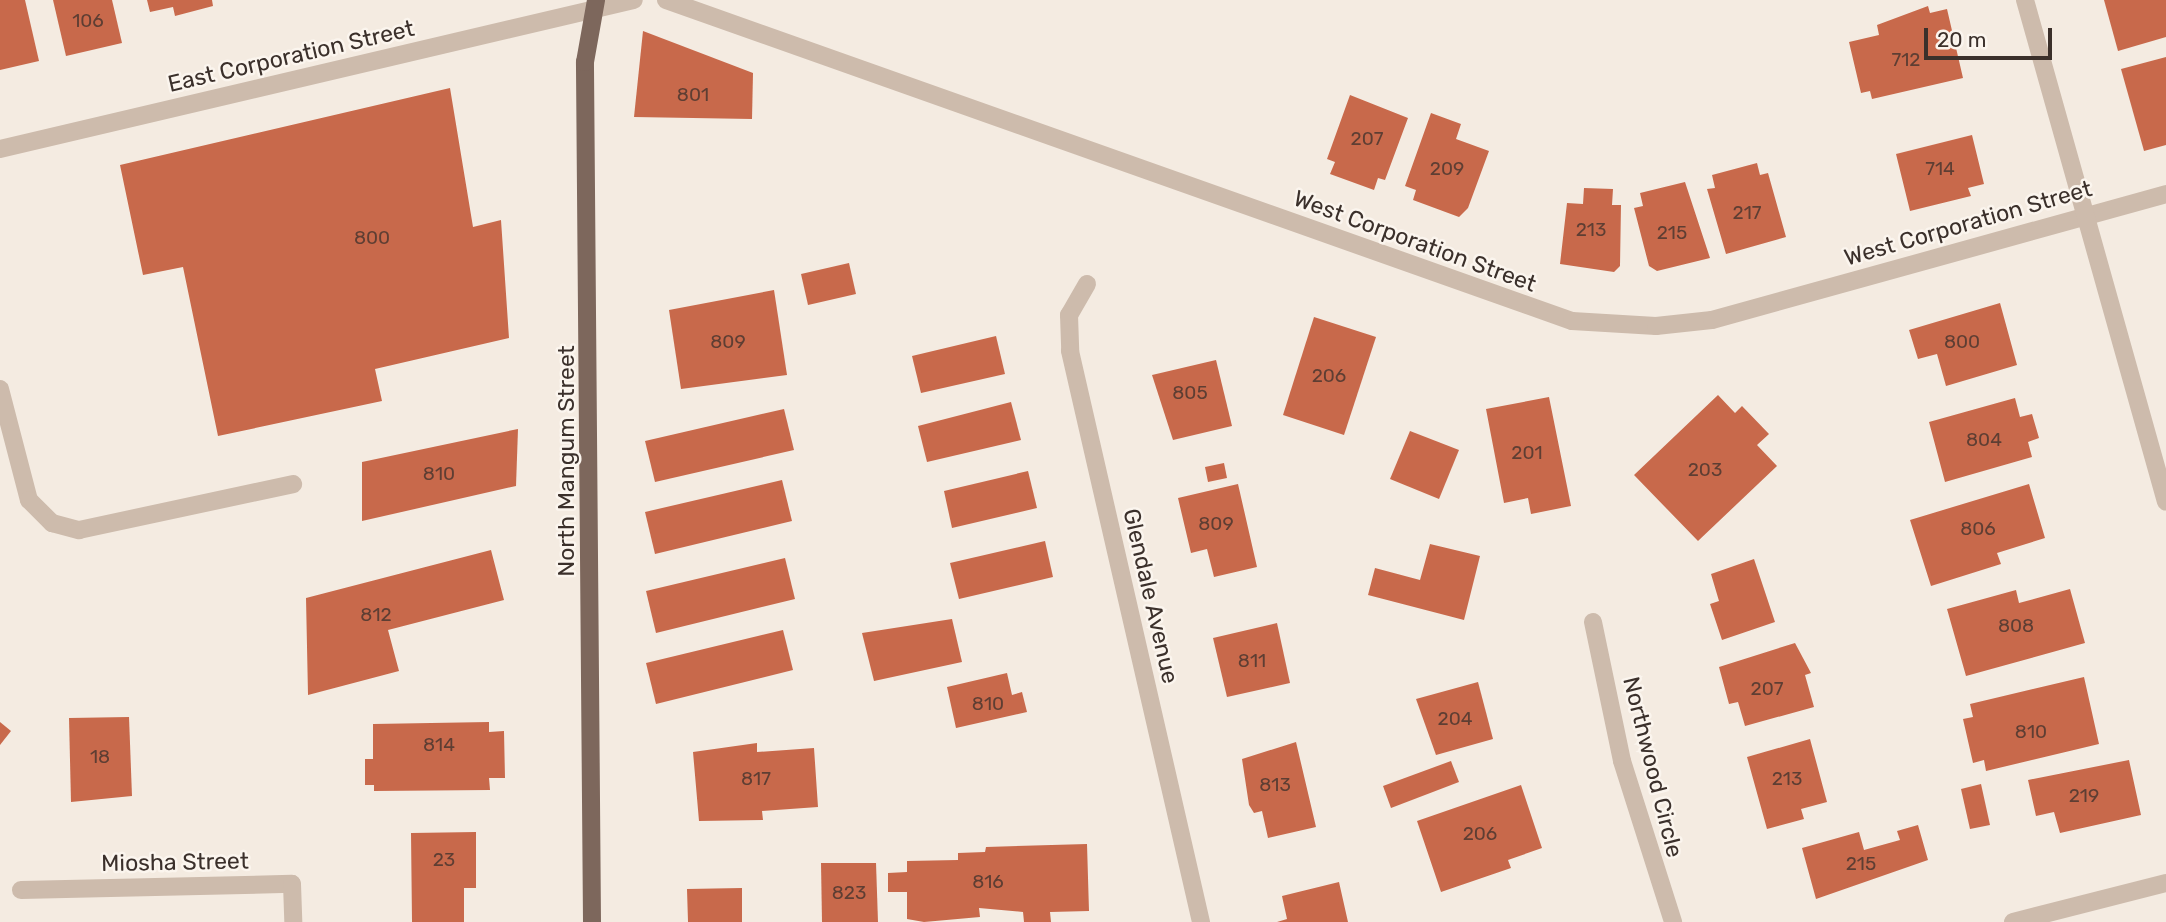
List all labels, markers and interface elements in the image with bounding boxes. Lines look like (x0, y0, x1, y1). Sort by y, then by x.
house number: 106 (72, 10, 104, 32)
street label: East Corporation Street (165, 14, 417, 98)
scale bar (1928, 14, 2056, 58)
text: 20 m (1937, 27, 1986, 52)
house number: 712 (1891, 49, 1921, 71)
house number: 801 (677, 84, 709, 106)
house number: 207 (1351, 128, 1383, 150)
house number: 209 (1430, 158, 1464, 180)
house number: 714 (1925, 158, 1955, 180)
street label: West Corporation Street (1841, 174, 2095, 272)
street label: West Corporation Street (1290, 184, 1540, 298)
house number: 217 (1732, 202, 1762, 224)
house number: 213 (1576, 219, 1606, 241)
house number: 215 (1657, 222, 1687, 244)
house number: 800 (354, 227, 390, 249)
house number: 809 (710, 331, 746, 353)
house number: 800 (1944, 331, 1980, 353)
street label: North Mangum Street (552, 345, 580, 577)
house number: 206 (1312, 365, 1346, 387)
house number: 805 (1172, 382, 1208, 404)
house number: 804 (1966, 429, 2002, 451)
house number: 201 (1511, 442, 1543, 464)
house number: 203 (1688, 459, 1722, 481)
house number: 810 (423, 463, 455, 485)
street label: Glendale Avenue (1117, 506, 1185, 686)
house number: 809 (1198, 513, 1234, 535)
house number: 806 (1960, 518, 1996, 540)
house number: 812 (360, 604, 392, 626)
house number: 808 (1998, 615, 2034, 637)
house number: 811 (1238, 650, 1266, 672)
street label: Northwood Circle (1617, 674, 1689, 860)
house number: 207 (1751, 678, 1783, 700)
house number: 810 (972, 693, 1004, 715)
house number: 204 (1437, 708, 1473, 730)
house number: 810 (2015, 721, 2047, 743)
house number: 814 (423, 734, 455, 756)
house number: 18 (90, 746, 110, 768)
house number: 817 (741, 768, 771, 790)
house number: 213 (1772, 768, 1802, 790)
house number: 813 (1259, 774, 1291, 796)
house number: 219 (2069, 785, 2099, 807)
house number: 206 (1463, 823, 1497, 845)
street label: Miosha Street (101, 847, 249, 877)
house number: 23 (433, 849, 455, 871)
house number: 215 (1846, 853, 1876, 875)
house number: 816 (972, 871, 1004, 893)
house number: 823 (832, 882, 866, 904)

